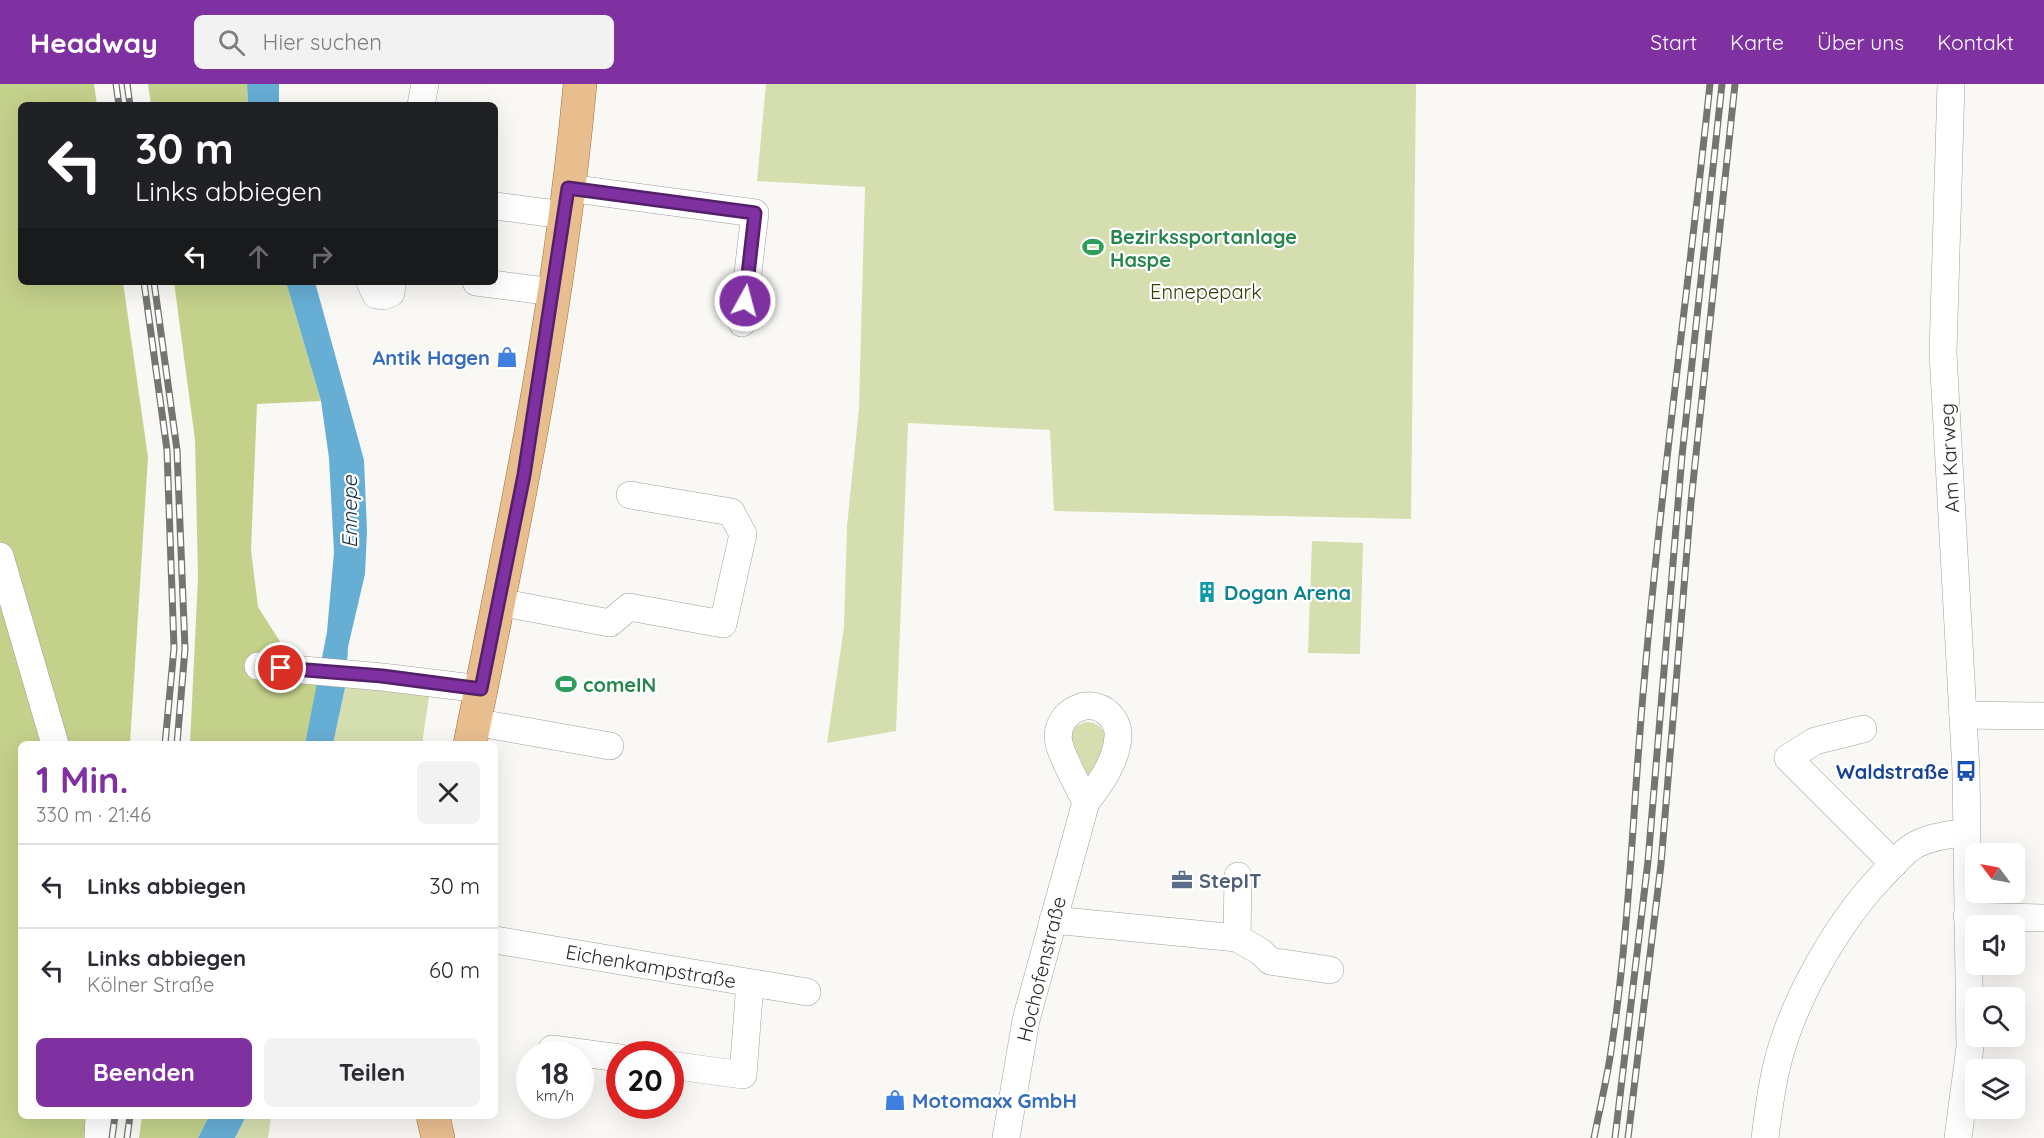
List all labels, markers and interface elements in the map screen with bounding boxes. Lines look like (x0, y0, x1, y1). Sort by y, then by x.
search box (194, 15, 614, 69)
text: Headway (30, 25, 158, 60)
icon: search (215, 26, 248, 59)
text: Hier suchen (263, 28, 382, 56)
text: Start (1650, 29, 1697, 55)
text: Karte (1730, 29, 1784, 55)
text: Über uns (1817, 29, 1904, 55)
text: Kontakt (1937, 29, 2014, 55)
text: 30 m (135, 122, 234, 175)
icon: left (36, 126, 114, 204)
text: Links abbiegen (135, 174, 322, 208)
place label: Bezirkssportanlage Haspe (1110, 224, 1297, 272)
sports icon: Bezirkssportanlage Haspe (1081, 235, 1105, 259)
icon: left (179, 240, 212, 273)
icon: ahead (242, 240, 275, 273)
icon: right (305, 240, 338, 273)
position arrow (713, 269, 777, 333)
park label: Ennepepark (1150, 279, 1262, 304)
place label: Antik Hagen (372, 345, 490, 370)
shop icon: Antik Hagen (495, 345, 519, 369)
street label: Am Karweg (1934, 403, 1964, 513)
water label: Ennepe (336, 475, 362, 548)
building icon: Dogan Arena (1195, 580, 1219, 604)
place label: Dogan Arena (1224, 580, 1351, 605)
pin (255, 642, 306, 693)
icon: arrive (264, 651, 297, 684)
sports icon: comeIN (554, 672, 578, 696)
place label: comeIN (583, 672, 656, 697)
text: 1 Min. (36, 757, 128, 802)
place label: Waldstraße (1836, 759, 1949, 784)
bus stop icon: Waldstraße (1954, 759, 1978, 783)
button: close (417, 761, 480, 824)
text: 330 m · 21:46 (36, 802, 151, 827)
north arrow (1965, 843, 2025, 903)
map controls (1965, 843, 2025, 1119)
office icon: StepIT (1170, 868, 1194, 892)
place label: StepIT (1199, 868, 1261, 893)
icon: left (36, 870, 69, 903)
text: Links abbiegen (87, 872, 246, 900)
text: 30 m (429, 872, 480, 900)
street label: Hochofenstraße (1011, 894, 1071, 1044)
button: sound (1965, 915, 2025, 975)
street label: Eichenkampstraße (564, 939, 738, 993)
text: Links abbiegen (87, 944, 246, 972)
icon: left (36, 954, 69, 987)
text: 60 m (429, 956, 480, 984)
text: Kölner Straße (87, 972, 214, 997)
button: search (1965, 987, 2025, 1047)
button: Beenden (36, 1038, 252, 1107)
button: Teilen (264, 1038, 480, 1107)
speed limit sign: 20 (606, 1041, 684, 1119)
text: 18 (541, 1054, 569, 1092)
button: layers (1965, 1059, 2025, 1119)
text: km/h (536, 1086, 574, 1105)
shop icon: Motomaxx GmbH (883, 1088, 907, 1112)
place label: Motomaxx GmbH (912, 1088, 1077, 1113)

